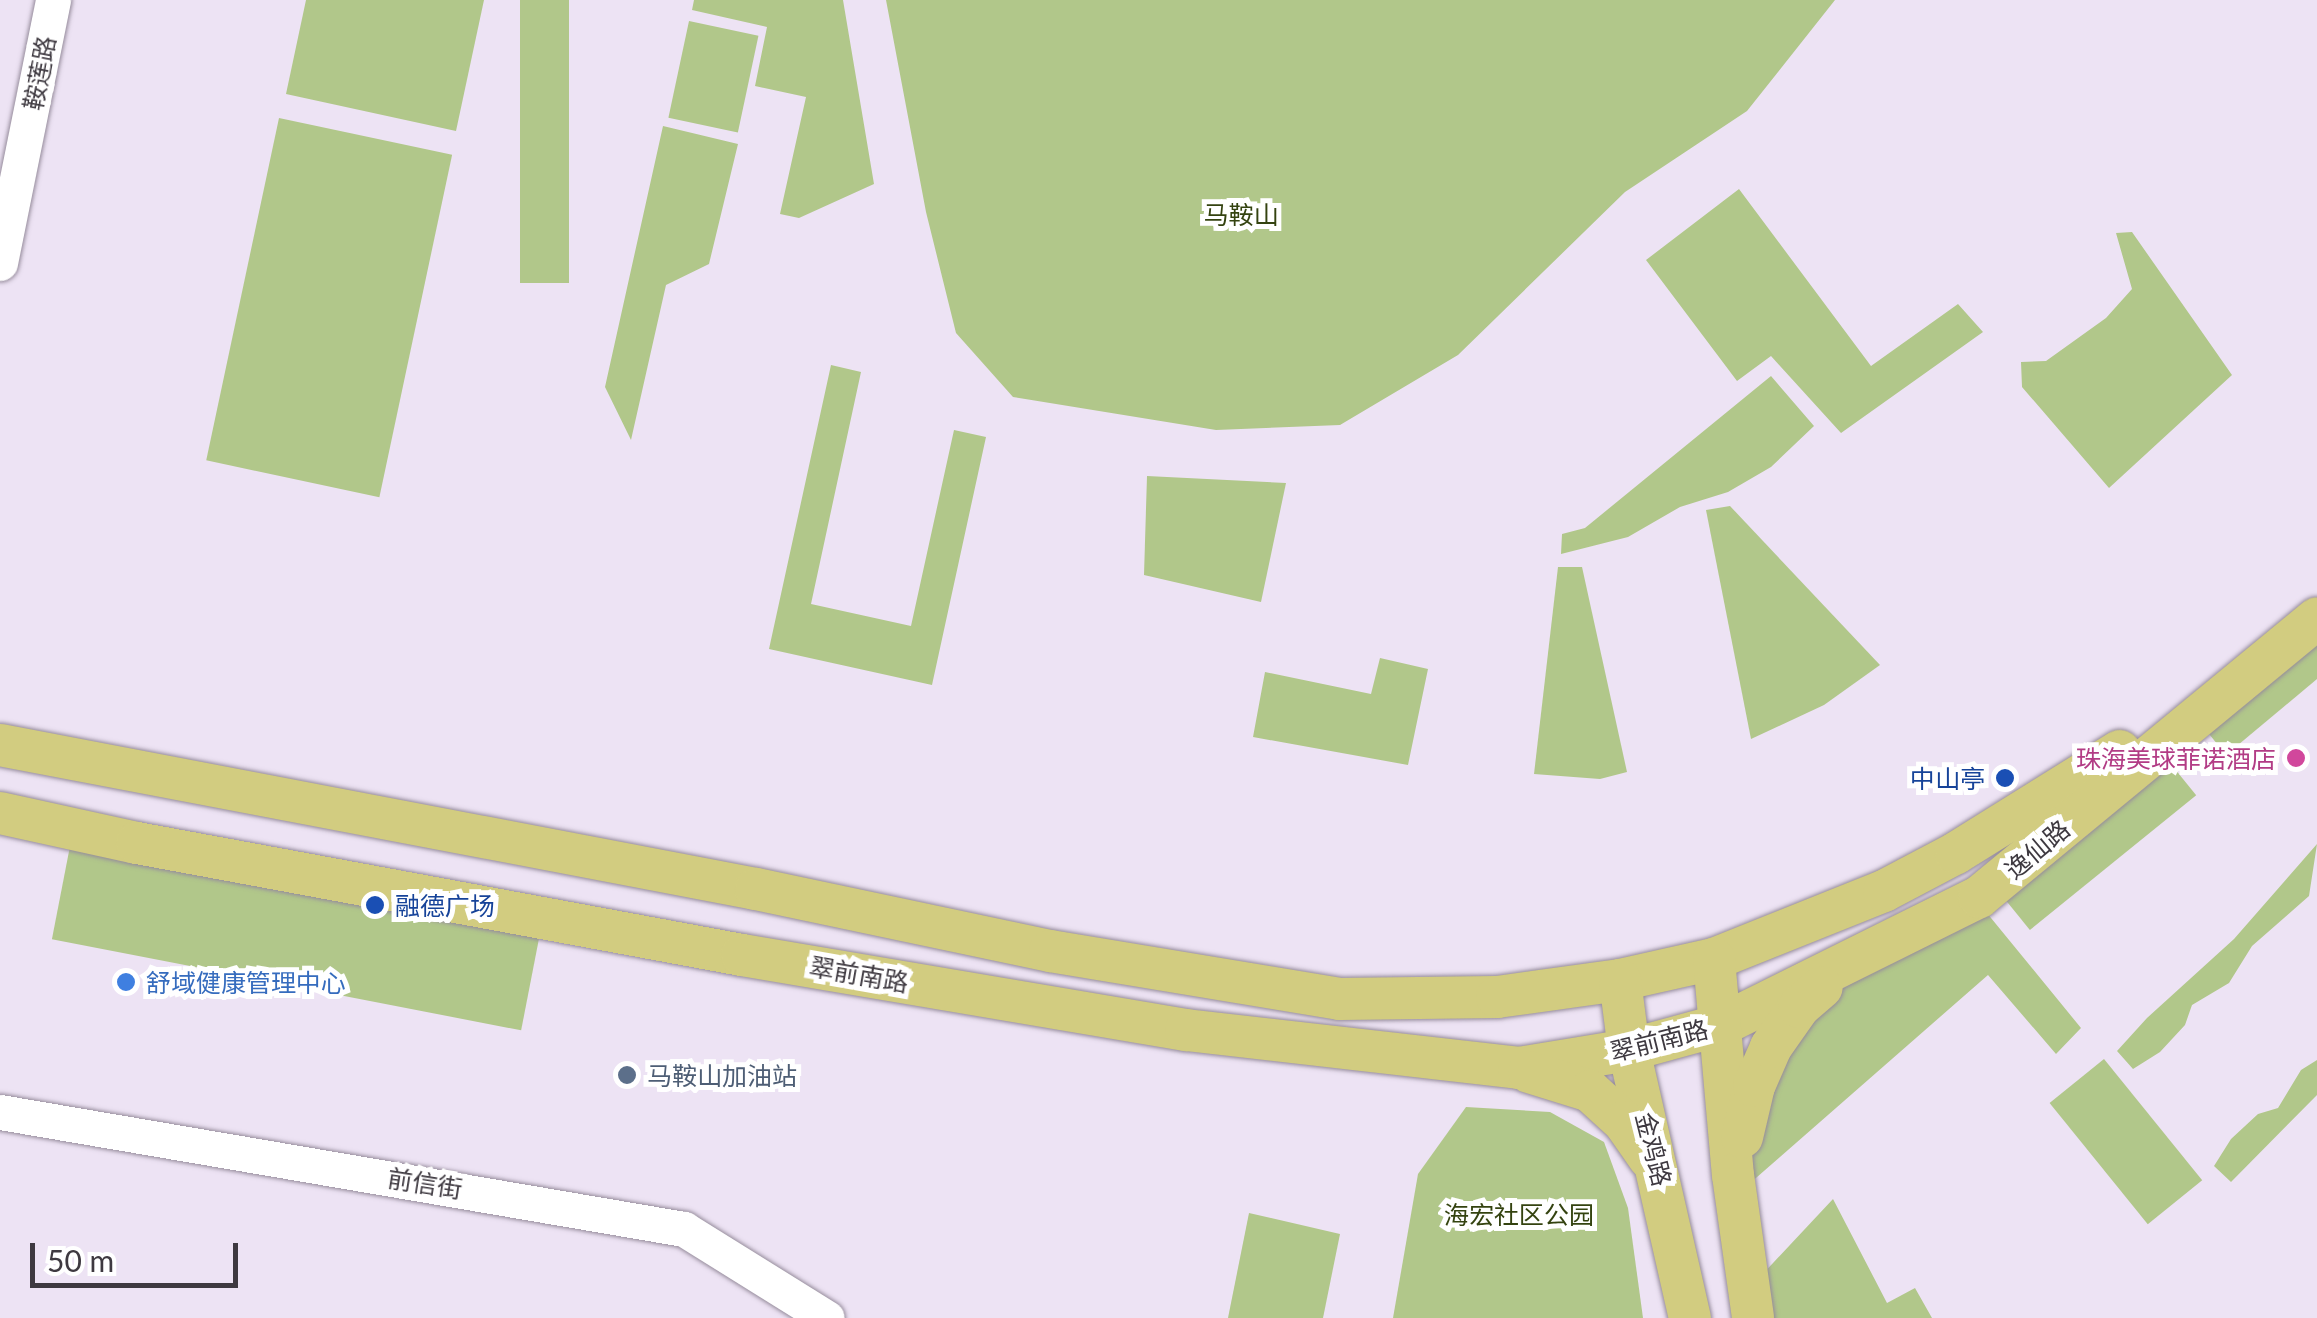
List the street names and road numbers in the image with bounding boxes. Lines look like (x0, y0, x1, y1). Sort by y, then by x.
street label: 鞍莲路 (17, 33, 61, 113)
street label: 逸仙路 (1999, 813, 2075, 885)
street label: 翠前南路 (807, 951, 911, 997)
street label: 翠前南路 (1607, 1013, 1711, 1067)
street label: 金鸡路 (1630, 1109, 1678, 1189)
street label: 前信街 (386, 1162, 464, 1204)

